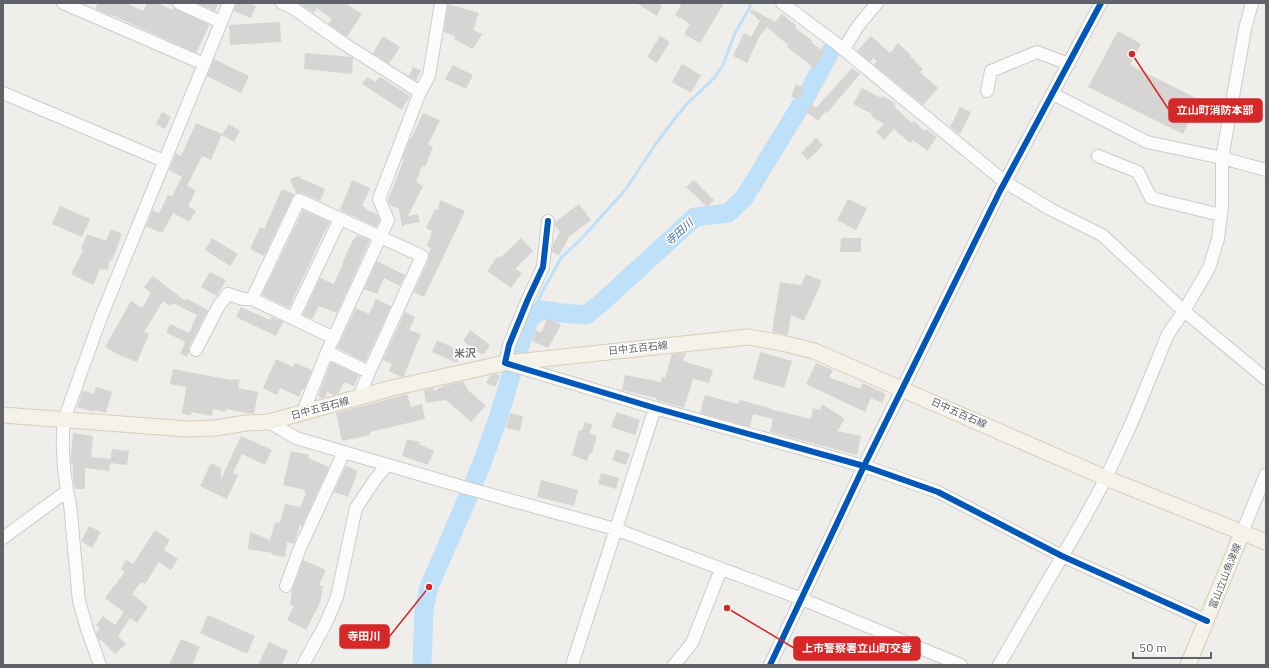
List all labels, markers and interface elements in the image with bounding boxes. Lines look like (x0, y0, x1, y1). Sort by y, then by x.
callout: 立山町消防本部 (1169, 99, 1262, 122)
text: 立山町消防本部 (1177, 103, 1254, 117)
water label: 寺田川 (662, 215, 697, 248)
street label: 日中五百石線 (607, 338, 669, 358)
district label: 米沢 (454, 346, 476, 360)
street label: 日中五百石線 (289, 394, 351, 422)
street label: 日中五百石線 (929, 395, 989, 431)
street label: 富山立山魚津線 (1206, 541, 1244, 611)
callout: 寺田川 (340, 625, 389, 648)
text: 寺田川 (348, 629, 381, 643)
scale bar (1133, 634, 1211, 660)
callout: 上市警察署立山町交番 (794, 637, 920, 660)
text: 50 m (1139, 640, 1167, 655)
text: 上市警察署立山町交番 (802, 641, 912, 655)

